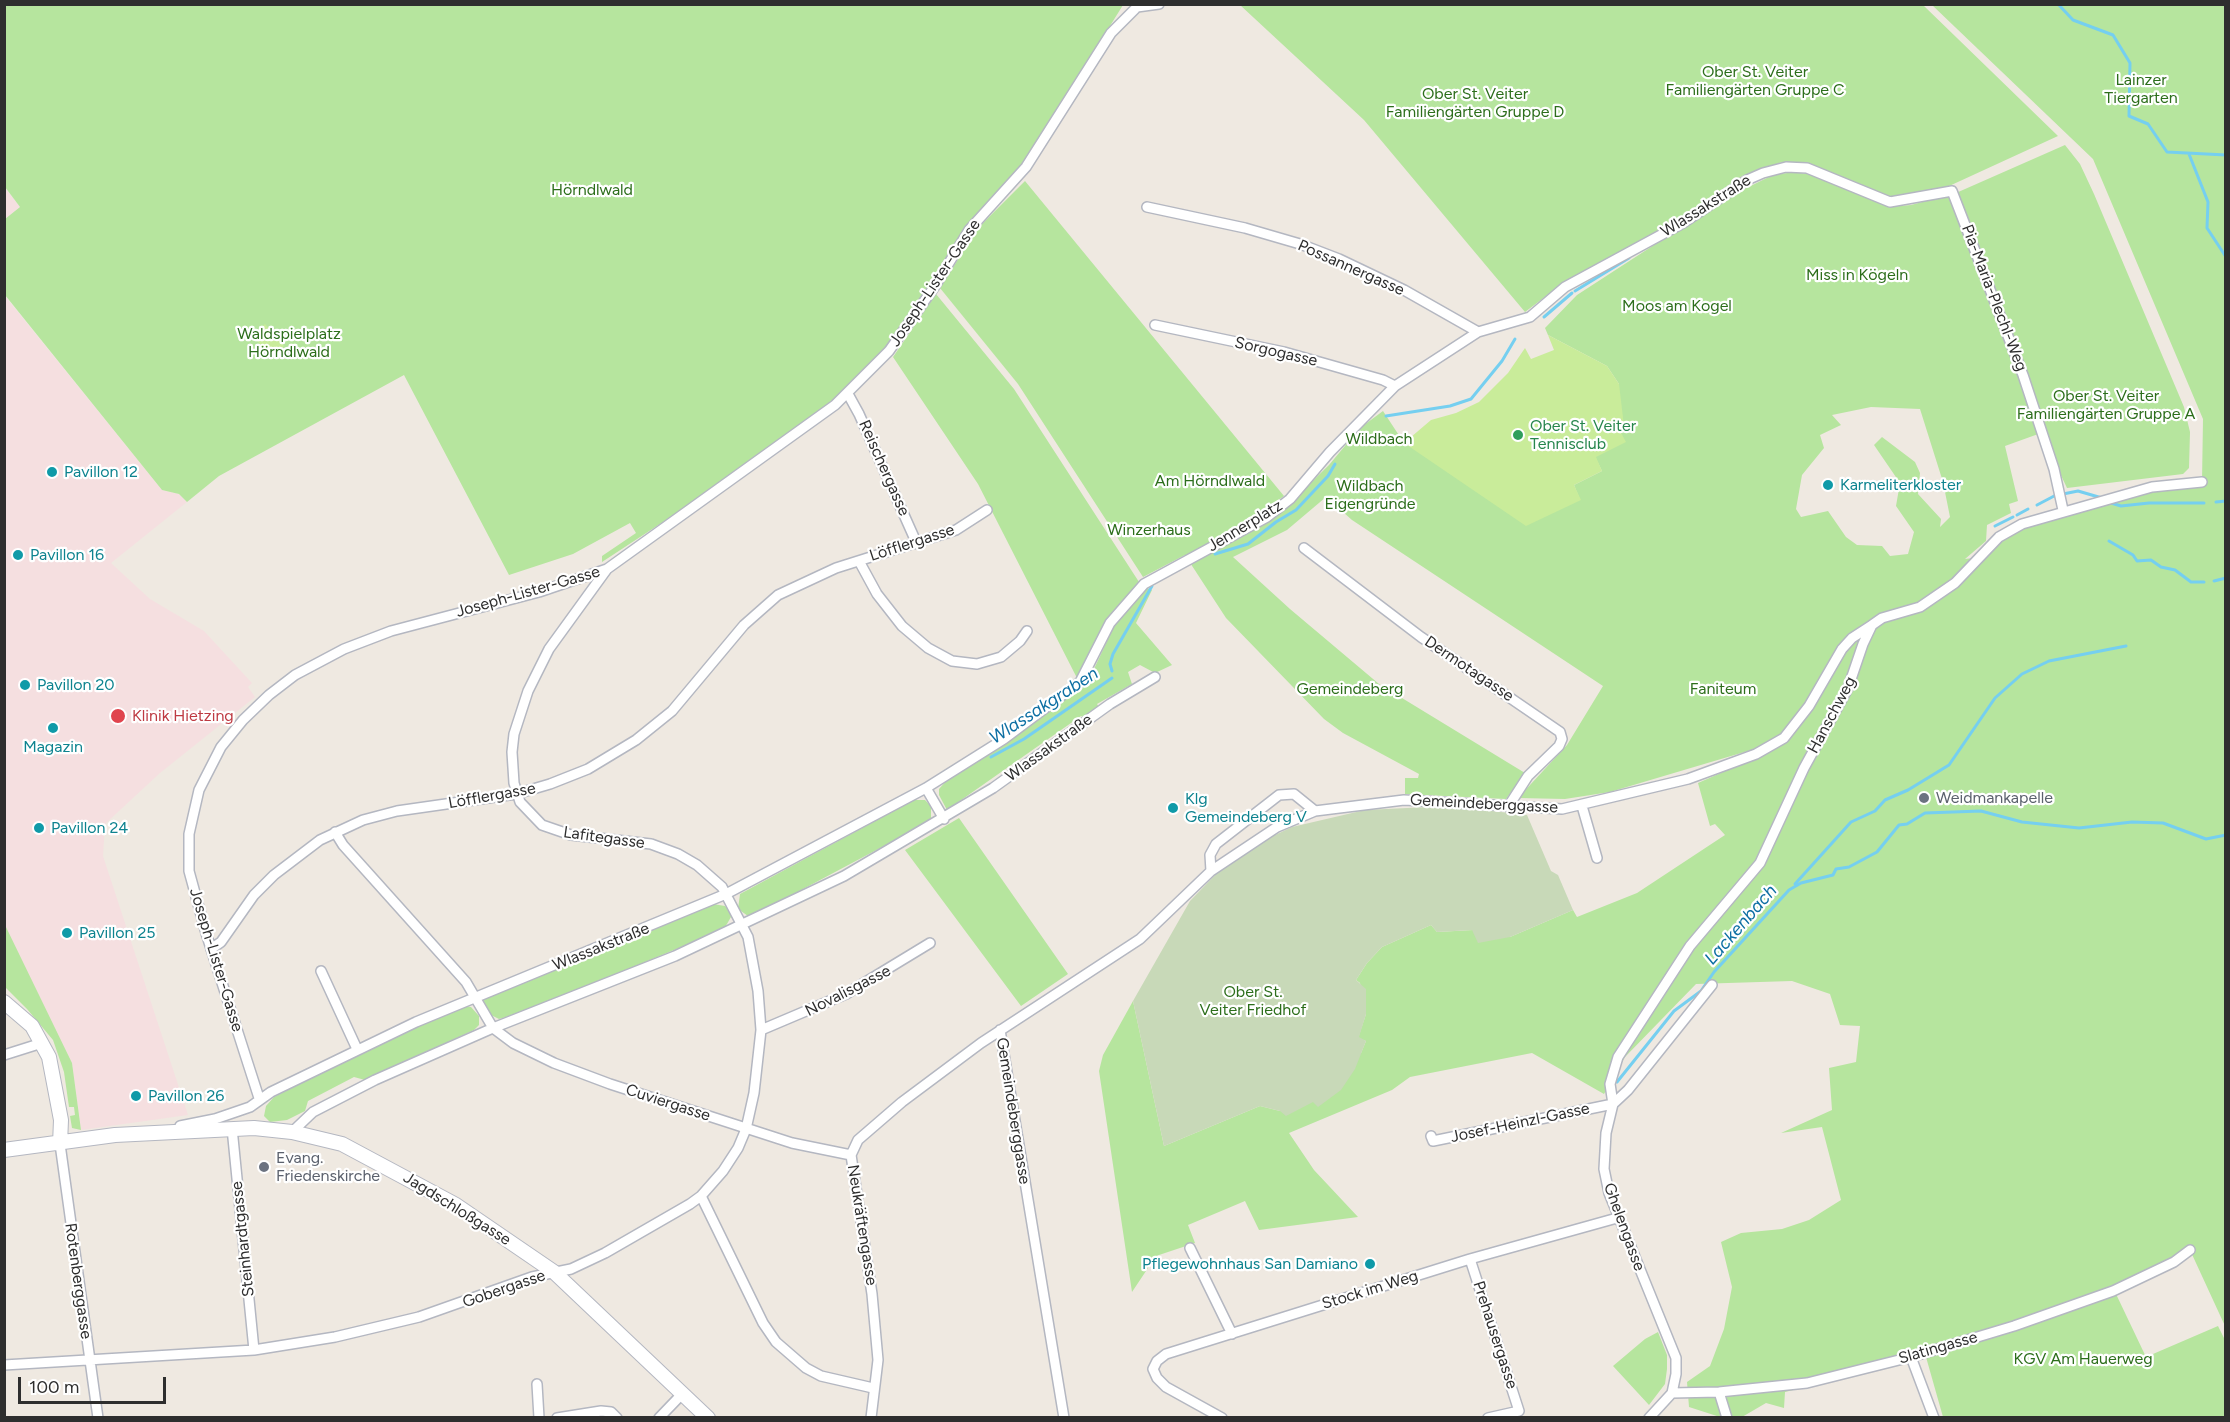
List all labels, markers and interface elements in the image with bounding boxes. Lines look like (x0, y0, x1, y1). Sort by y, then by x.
park label: Ober St. Veiter Familiengärten Gruppe C (1665, 62, 1845, 100)
park label: Lainzer Tiergarten (2104, 70, 2178, 108)
park label: Ober St. Veiter Familiengärten Gruppe D (1386, 84, 1564, 122)
street label: Wlassakstraße (1657, 171, 1755, 241)
park label: Hörndlwald (551, 180, 633, 200)
street label: Joseph-Lister-Gasse (885, 216, 985, 350)
street label: Pia-Maria-Plechl-Weg (1957, 222, 2031, 374)
street label: Possannergasse (1295, 236, 1407, 300)
park label: Miss in Kögeln (1806, 265, 1908, 285)
park label: Moos am Kogel (1622, 296, 1732, 316)
park label: Waldspielplatz Hörndlwald (237, 324, 341, 362)
street label: Sorgogasse (1233, 333, 1319, 371)
park label: Ober St. Veiter Familiengärten Gruppe A (2017, 386, 2195, 424)
place label: Ober St. Veiter Tennisclub (1530, 416, 1636, 454)
street label: Reischergasse (854, 417, 914, 519)
marker: Ober St. Veiter Tennisclub (1511, 428, 1525, 442)
park label: Wildbach (1345, 429, 1413, 449)
place label: Pavillon 12 (64, 462, 138, 482)
marker: Pavillon 12 (45, 465, 59, 479)
park label: Am Hörndlwald (1155, 471, 1265, 491)
place label: Karmeliterkloster (1840, 475, 1961, 495)
park label: Wildbach Eigengründe (1324, 476, 1416, 514)
marker: Karmeliterkloster (1821, 478, 1835, 492)
street label: Jennerplatz (1204, 496, 1286, 556)
street label: Löfflergasse (867, 520, 957, 566)
park label: Winzerhaus (1107, 520, 1191, 540)
place label: Pavillon 16 (30, 545, 104, 565)
marker: Pavillon 16 (11, 548, 25, 562)
street label: Joseph-Lister-Gasse (454, 562, 602, 622)
street label: Dermotagasse (1421, 632, 1517, 706)
water label: Wlassakgraben (985, 663, 1103, 749)
street label: Hanschweg (1804, 673, 1860, 757)
place label: Pavillon 20 (37, 675, 115, 695)
marker: Pavillon 20 (18, 678, 32, 692)
park label: Gemeindeberg (1297, 679, 1403, 699)
park label: Faniteum (1690, 679, 1756, 699)
place label: Klinik Hietzing (132, 706, 234, 726)
marker: Klinik Hietzing (109, 707, 127, 725)
street label: Wlassakstraße (1002, 710, 1096, 786)
marker: Magazin (46, 721, 60, 735)
place label: Magazin (23, 737, 83, 757)
street label: Löfflergasse (447, 779, 537, 813)
place label: Weidmankapelle (1936, 788, 2053, 808)
place label: Klg Gemeindeberg V (1185, 789, 1307, 827)
street label: Gemeindeberggasse (1410, 791, 1558, 817)
marker: Weidmankapelle (1917, 791, 1931, 805)
marker: Klg Gemeindeberg V (1166, 801, 1180, 815)
place label: Pavillon 24 (51, 818, 128, 838)
marker: Pavillon 24 (32, 821, 46, 835)
street label: Lafitegasse (562, 823, 646, 853)
water label: Lackenbach (1700, 881, 1782, 969)
street label: Joseph-Lister-Gasse (185, 886, 247, 1034)
street label: Wlassakstraße (550, 919, 652, 975)
place label: Pavillon 25 (79, 923, 156, 943)
marker: Pavillon 25 (60, 926, 74, 940)
street label: Novalisgasse (802, 961, 894, 1021)
park label: Ober St. Veiter Friedhof (1200, 982, 1306, 1020)
street label: Gemeindeberggasse (992, 1036, 1034, 1186)
street label: Cuviergasse (623, 1080, 713, 1126)
place label: Pavillon 26 (148, 1086, 224, 1106)
marker: Pavillon 26 (129, 1089, 143, 1103)
street label: Josef-Heinzl-Gasse (1449, 1099, 1591, 1147)
place label: Evang. Friedenskirche (276, 1148, 380, 1186)
marker: Evang. Friedenskirche (257, 1160, 271, 1174)
street label: Neukräftengasse (843, 1163, 881, 1287)
street label: Jagdschloßgasse (400, 1168, 514, 1250)
street label: Steinhardtgasse (227, 1180, 259, 1298)
street label: Ghelengasse (1599, 1180, 1649, 1274)
street label: Rotenberggasse (60, 1222, 96, 1340)
place label: Pflegewohnhaus San Damiano (1142, 1254, 1358, 1274)
marker: Pflegewohnhaus San Damiano (1363, 1257, 1377, 1271)
street label: Gobergasse (460, 1266, 548, 1312)
street label: Stock im Weg (1320, 1266, 1420, 1314)
street label: Prehausergasse (1469, 1279, 1521, 1391)
street label: Slatingasse (1896, 1328, 1980, 1368)
park label: KGV Am Hauerweg (2013, 1349, 2153, 1369)
scale bar (21, 1365, 170, 1403)
text: 100 m (29, 1376, 79, 1398)

